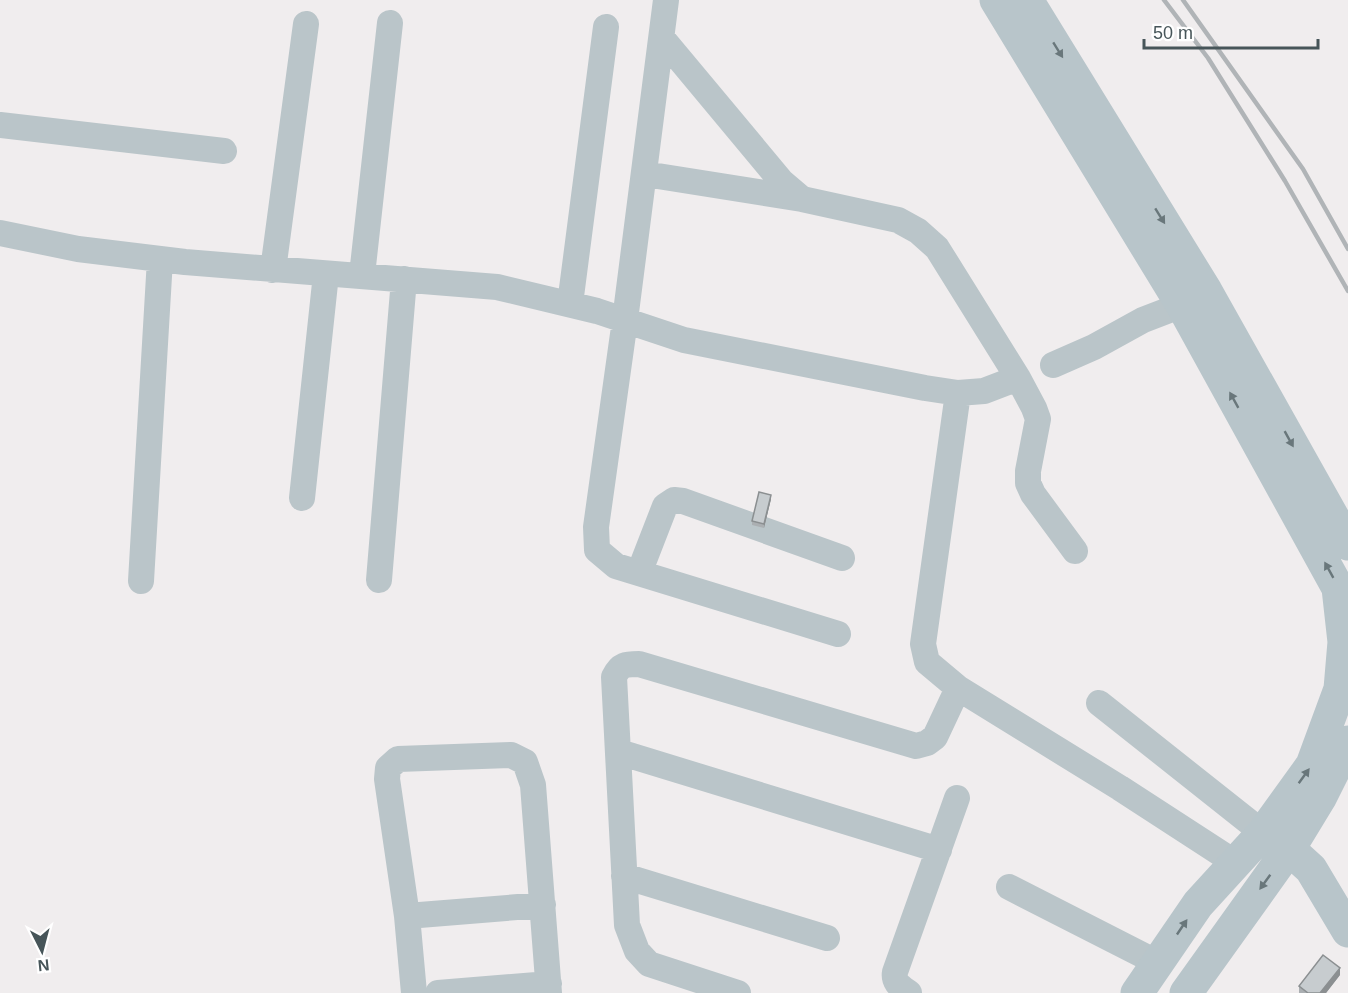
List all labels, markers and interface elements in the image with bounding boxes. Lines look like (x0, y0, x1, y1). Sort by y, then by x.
scale bar (1144, 12, 1318, 50)
text: 50 m (1153, 23, 1193, 43)
one-way arrow (1053, 42, 1064, 58)
one-way arrow (1155, 208, 1166, 224)
one-way arrow (1229, 391, 1239, 408)
one-way arrow (1284, 431, 1294, 448)
one-way arrow (1324, 562, 1334, 579)
one-way arrow (1298, 768, 1310, 784)
one-way arrow (1259, 874, 1271, 890)
one-way arrow (1176, 919, 1187, 935)
north arrow (12, 921, 72, 981)
text: N (37, 956, 50, 974)

